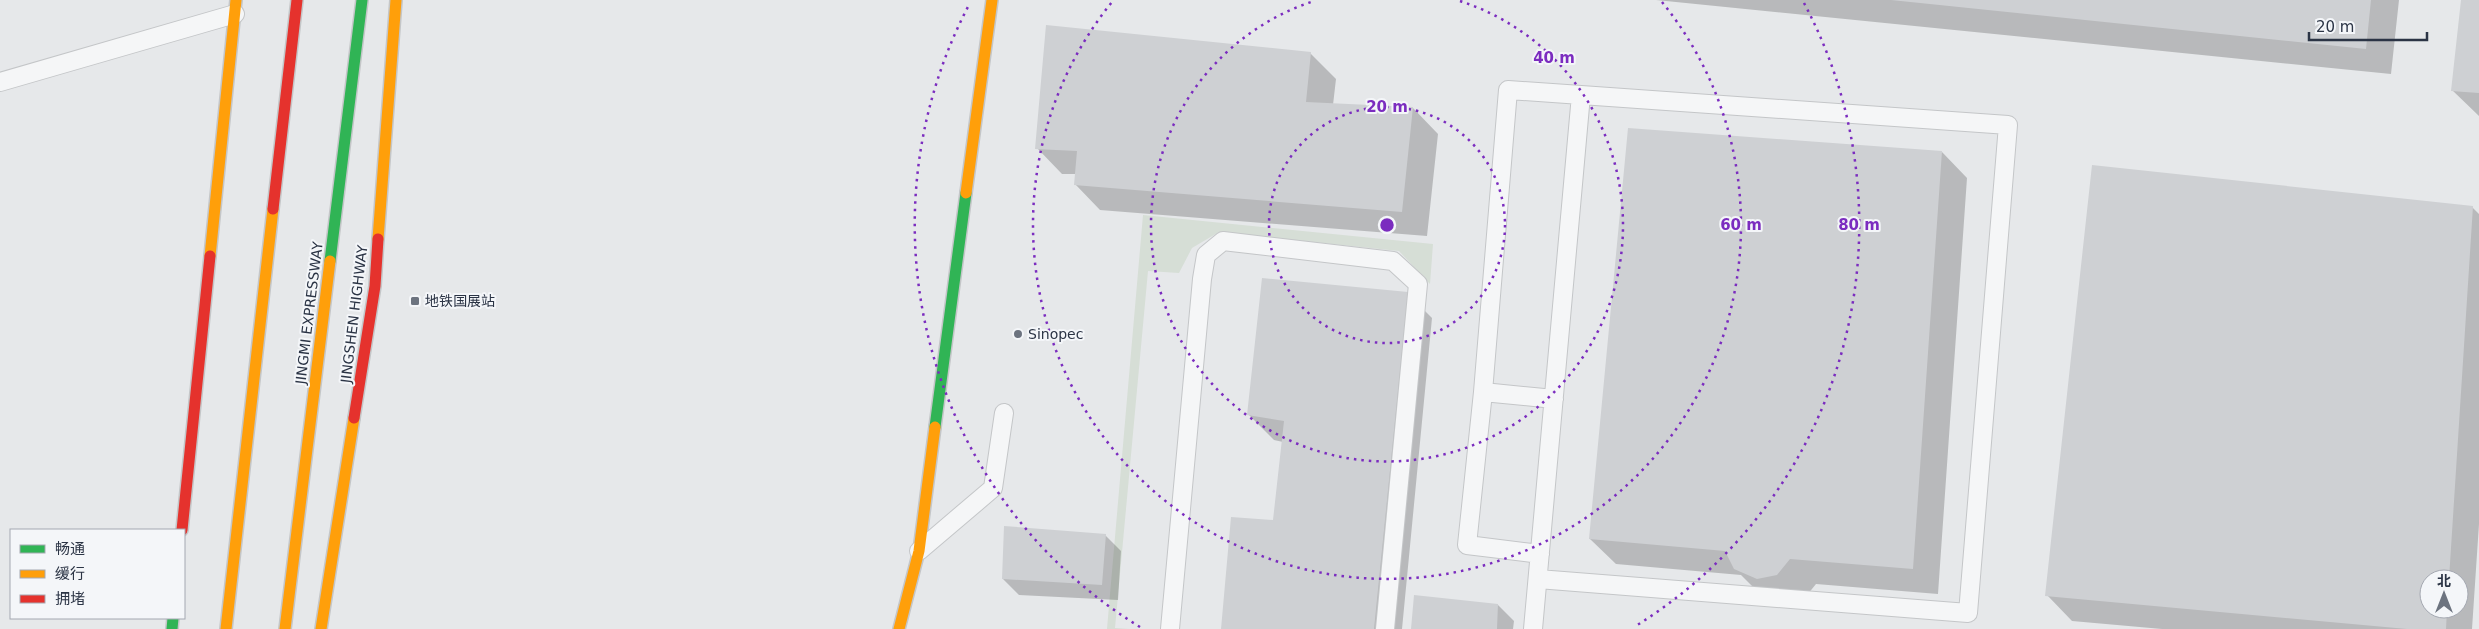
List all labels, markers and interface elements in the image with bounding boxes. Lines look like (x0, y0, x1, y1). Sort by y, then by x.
scale bar (2309, 10, 2426, 42)
text: 20 m (2316, 18, 2354, 36)
text: 40 m (1533, 49, 1575, 67)
text: 20 m (1366, 98, 1408, 116)
centre of rings (1378, 216, 1396, 234)
text: 60 m (1720, 216, 1762, 234)
text: 80 m (1838, 216, 1880, 234)
street label: JINGMI EXPRESSWAY (292, 240, 326, 386)
street label: JINGSHEN HIGHWAY (337, 244, 370, 385)
place label: 地铁国展站 (425, 293, 495, 309)
marker: 地铁国展站 (409, 295, 421, 307)
place label: Sinopec (1028, 326, 1083, 342)
marker: Sinopec (1012, 328, 1024, 340)
legend (10, 529, 185, 619)
text: 畅通 (55, 540, 85, 558)
text: 缓行 (55, 565, 85, 583)
north arrow (2419, 569, 2469, 619)
text: 北 (2437, 573, 2451, 589)
text: 拥堵 (55, 590, 85, 608)

